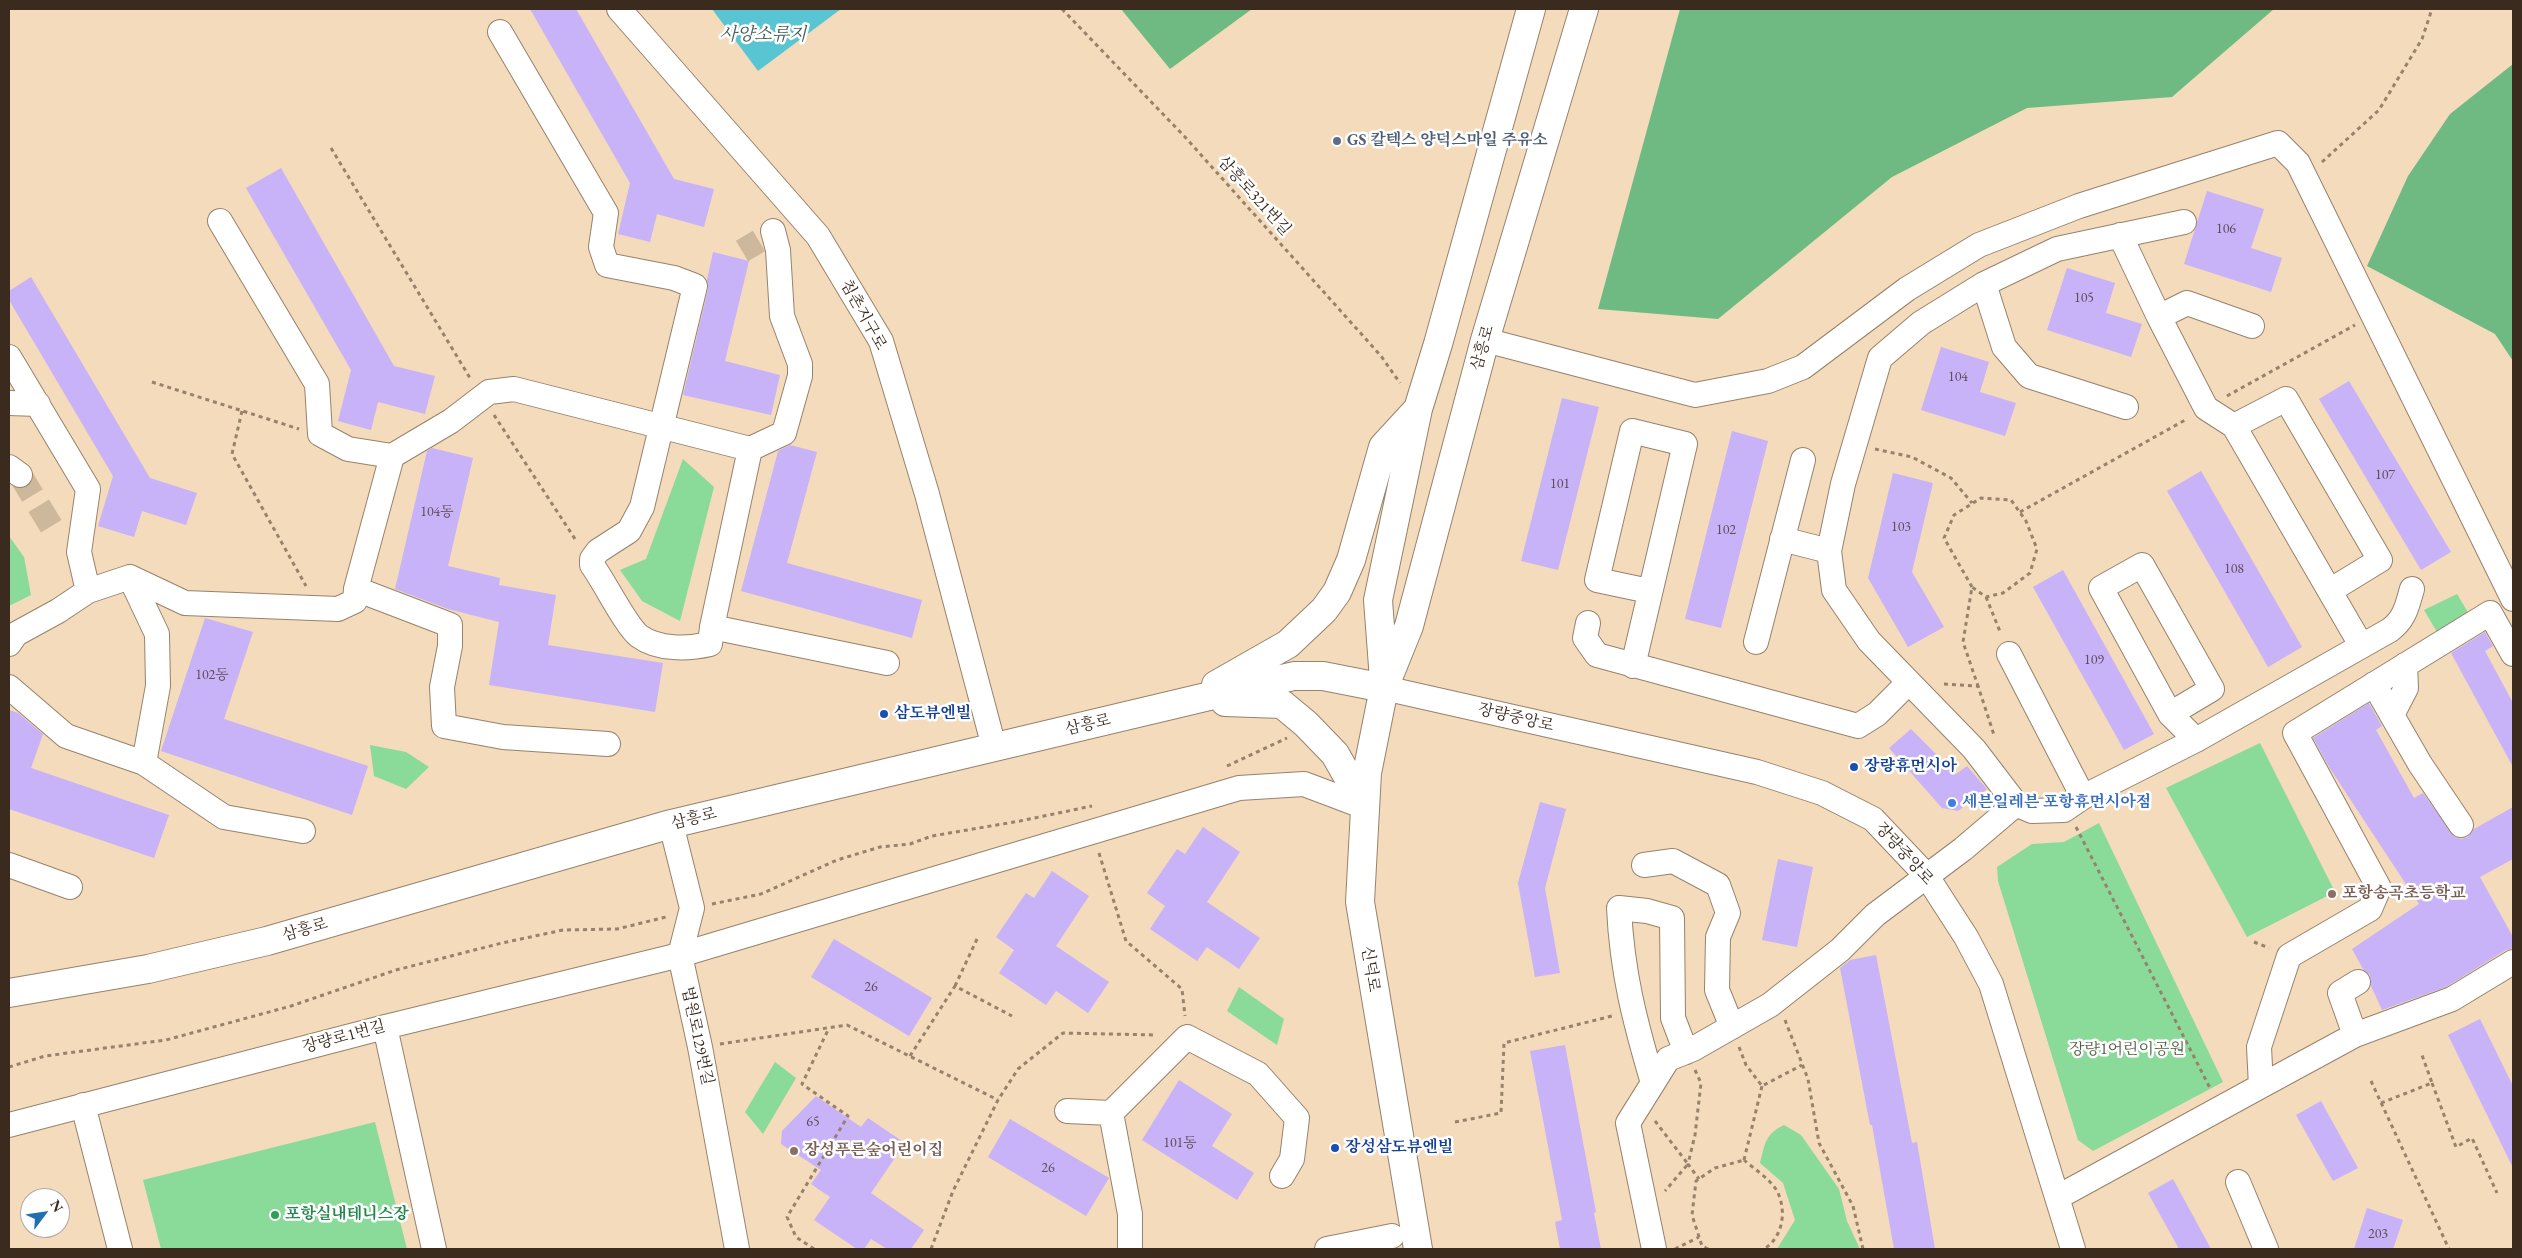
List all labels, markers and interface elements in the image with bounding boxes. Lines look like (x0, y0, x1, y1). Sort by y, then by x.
water label: 사양소류지 (720, 24, 806, 46)
place label: GS 칼텍스 양덕스마일 주유소 (1347, 131, 1548, 151)
marker: GS 칼텍스 양덕스마일 주유소 (1331, 135, 1343, 147)
street label: 삼흥로321번길 (1213, 152, 1295, 240)
house number: 106 (2216, 221, 2236, 237)
street label: 침촌지구로 (836, 277, 890, 353)
house number: 105 (2074, 290, 2094, 306)
street label: 삼흥로 (1467, 323, 1499, 373)
house number: 104 (1948, 369, 1968, 385)
house number: 107 (2375, 467, 2395, 483)
house number: 101 (1550, 476, 1570, 492)
house number: 104동 (420, 504, 454, 520)
house number: 103 (1891, 519, 1911, 535)
house number: 102 (1716, 522, 1736, 538)
house number: 108 (2224, 561, 2244, 577)
house number: 109 (2084, 652, 2104, 668)
house number: 102동 (195, 667, 229, 683)
street label: 장량중앙로 (1476, 700, 1556, 736)
place label: 삼도뷰엔빌 (894, 704, 971, 724)
marker: 삼도뷰엔빌 (878, 708, 890, 720)
street label: 삼흥로 (1063, 710, 1113, 740)
place label: 장량휴먼시아 (1864, 757, 1957, 777)
marker: 장량휴먼시아 (1848, 761, 1860, 773)
place label: 세븐일레븐 포항휴먼시아점 (1962, 793, 2151, 813)
marker: 세븐일레븐 포항휴먼시아점 (1946, 797, 1958, 809)
street label: 삼흥로 (669, 804, 719, 834)
street label: 장량중앙로 (1871, 819, 1937, 889)
place label: 포항송곡초등학교 (2342, 884, 2466, 904)
marker: 포항송곡초등학교 (2326, 888, 2338, 900)
street label: 삼흥로 (280, 914, 330, 946)
street label: 신덕로 (1357, 945, 1383, 993)
house number: 26 (864, 979, 878, 995)
street label: 법원로129번길 (677, 985, 717, 1087)
street label: 장량로1번길 (300, 1017, 388, 1057)
park label: 장량1어린이공원 (2069, 1040, 2185, 1060)
house number: 65 (806, 1114, 820, 1130)
house number: 101동 (1163, 1135, 1197, 1151)
place label: 장성삼도뷰엔빌 (1345, 1138, 1453, 1158)
place label: 장성푸른숲어린이집 (804, 1141, 943, 1161)
marker: 장성삼도뷰엔빌 (1329, 1142, 1341, 1154)
marker: 장성푸른숲어린이집 (788, 1145, 800, 1157)
house number: 26 (1041, 1160, 1055, 1176)
north arrow (20, 1188, 70, 1238)
text: N (46, 1196, 68, 1215)
place label: 포항실내테니스장 (285, 1205, 409, 1225)
marker: 포항실내테니스장 (269, 1209, 281, 1221)
house number: 203 (2368, 1226, 2388, 1242)

